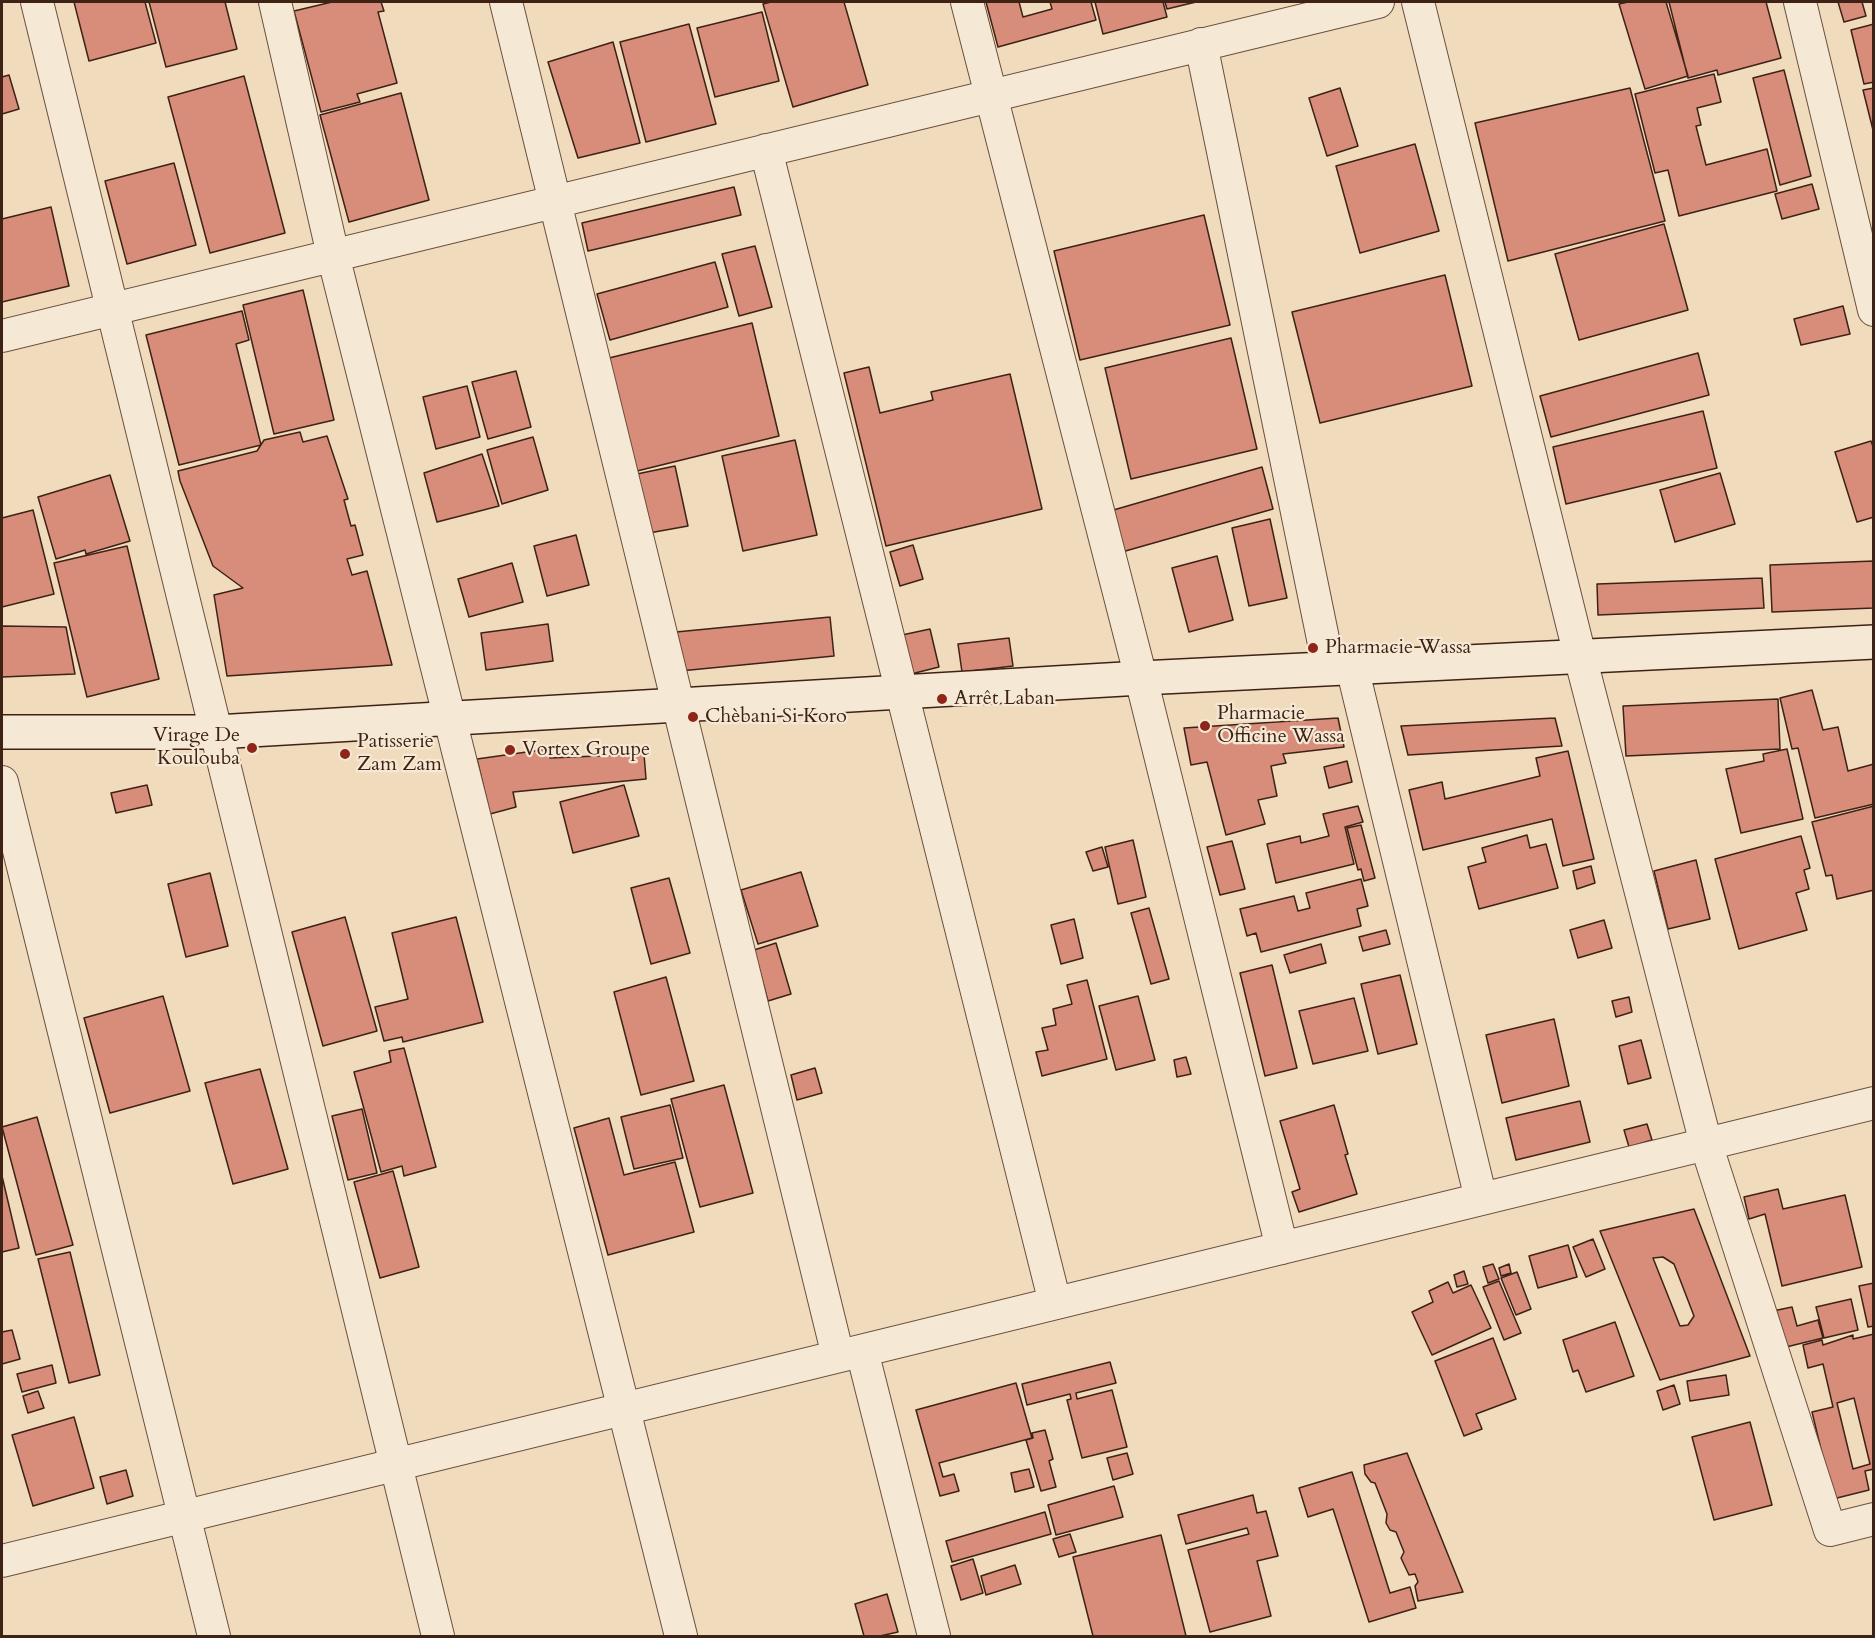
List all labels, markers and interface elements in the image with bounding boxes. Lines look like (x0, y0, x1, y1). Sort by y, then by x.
place label: Pharmacie Wassa (1325, 636, 1471, 660)
marker: Pharmacie Wassa (1306, 641, 1320, 655)
place label: Arrêt Laban (954, 687, 1055, 711)
marker: Arrêt Laban (935, 692, 949, 706)
place label: Pharmacie Officine Wassa (1217, 702, 1345, 749)
place label: Chèbani Si Koro (705, 705, 847, 729)
marker: Chèbani Si Koro (686, 710, 700, 724)
marker: Pharmacie Officine Wassa (1198, 719, 1212, 733)
place label: Virage De Koulouba (153, 724, 240, 771)
place label: Patisserie Zam Zam (357, 730, 442, 777)
place label: Vortex Groupe (522, 738, 650, 762)
marker: Virage De Koulouba (245, 741, 259, 755)
marker: Vortex Groupe (503, 743, 517, 757)
marker: Patisserie Zam Zam (338, 747, 352, 761)

